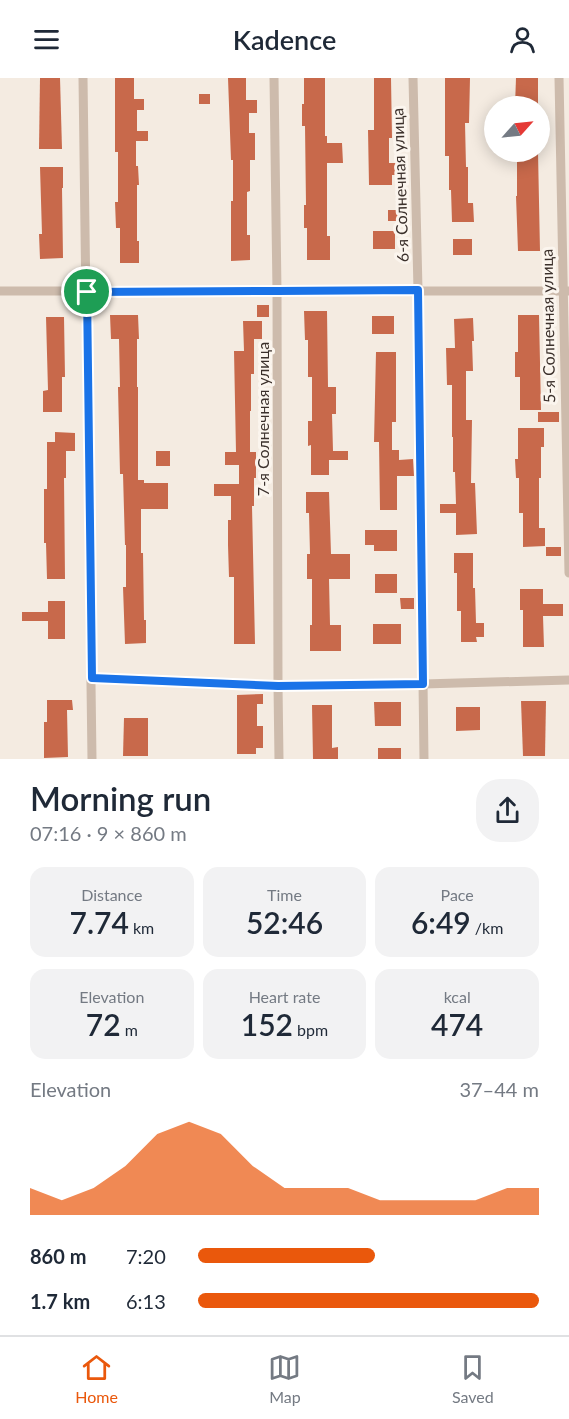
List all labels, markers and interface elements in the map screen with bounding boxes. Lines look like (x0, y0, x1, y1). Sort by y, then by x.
icon: menu (30, 23, 63, 56)
text: Kadence (233, 23, 336, 56)
icon: person (506, 23, 539, 56)
north arrow (484, 96, 550, 162)
map controls (484, 96, 550, 162)
street label: 6-я Солнечная улица (387, 108, 412, 262)
street label: 5-я Солнечная улица (537, 249, 558, 403)
pin (61, 266, 112, 317)
icon: arrive (70, 275, 103, 308)
street label: 7-я Солнечная улица (253, 342, 272, 496)
text: Morning run (30, 778, 211, 818)
button: share (476, 779, 539, 842)
text: 07:16 · 9 × 860 m (30, 821, 187, 845)
text: Distance (81, 885, 143, 904)
text: Time (267, 885, 302, 904)
text: Pace (441, 885, 474, 904)
text: 7.74 (69, 904, 129, 940)
text: 52:46 (246, 904, 323, 940)
text: 6:49 (411, 904, 471, 940)
text: km (129, 918, 154, 937)
text: /km (471, 918, 503, 937)
text: Elevation (79, 987, 144, 1006)
text: Heart rate (249, 987, 320, 1006)
text: kcal (444, 987, 471, 1006)
text: 72 (86, 1006, 121, 1042)
text: 152 (241, 1006, 293, 1042)
text: 474 (431, 1006, 483, 1042)
text: m (121, 1020, 138, 1039)
text: bpm (293, 1020, 328, 1039)
text: Elevation (30, 1077, 111, 1101)
text: 37–44 m (459, 1077, 539, 1101)
text: 860 m (30, 1244, 86, 1268)
text: 7:20 (126, 1244, 166, 1268)
text: 1.7 km (30, 1289, 90, 1313)
text: 6:13 (126, 1289, 166, 1313)
tab: Home (75, 1351, 118, 1406)
tab: Map (268, 1351, 301, 1406)
tab: Saved (452, 1351, 494, 1406)

